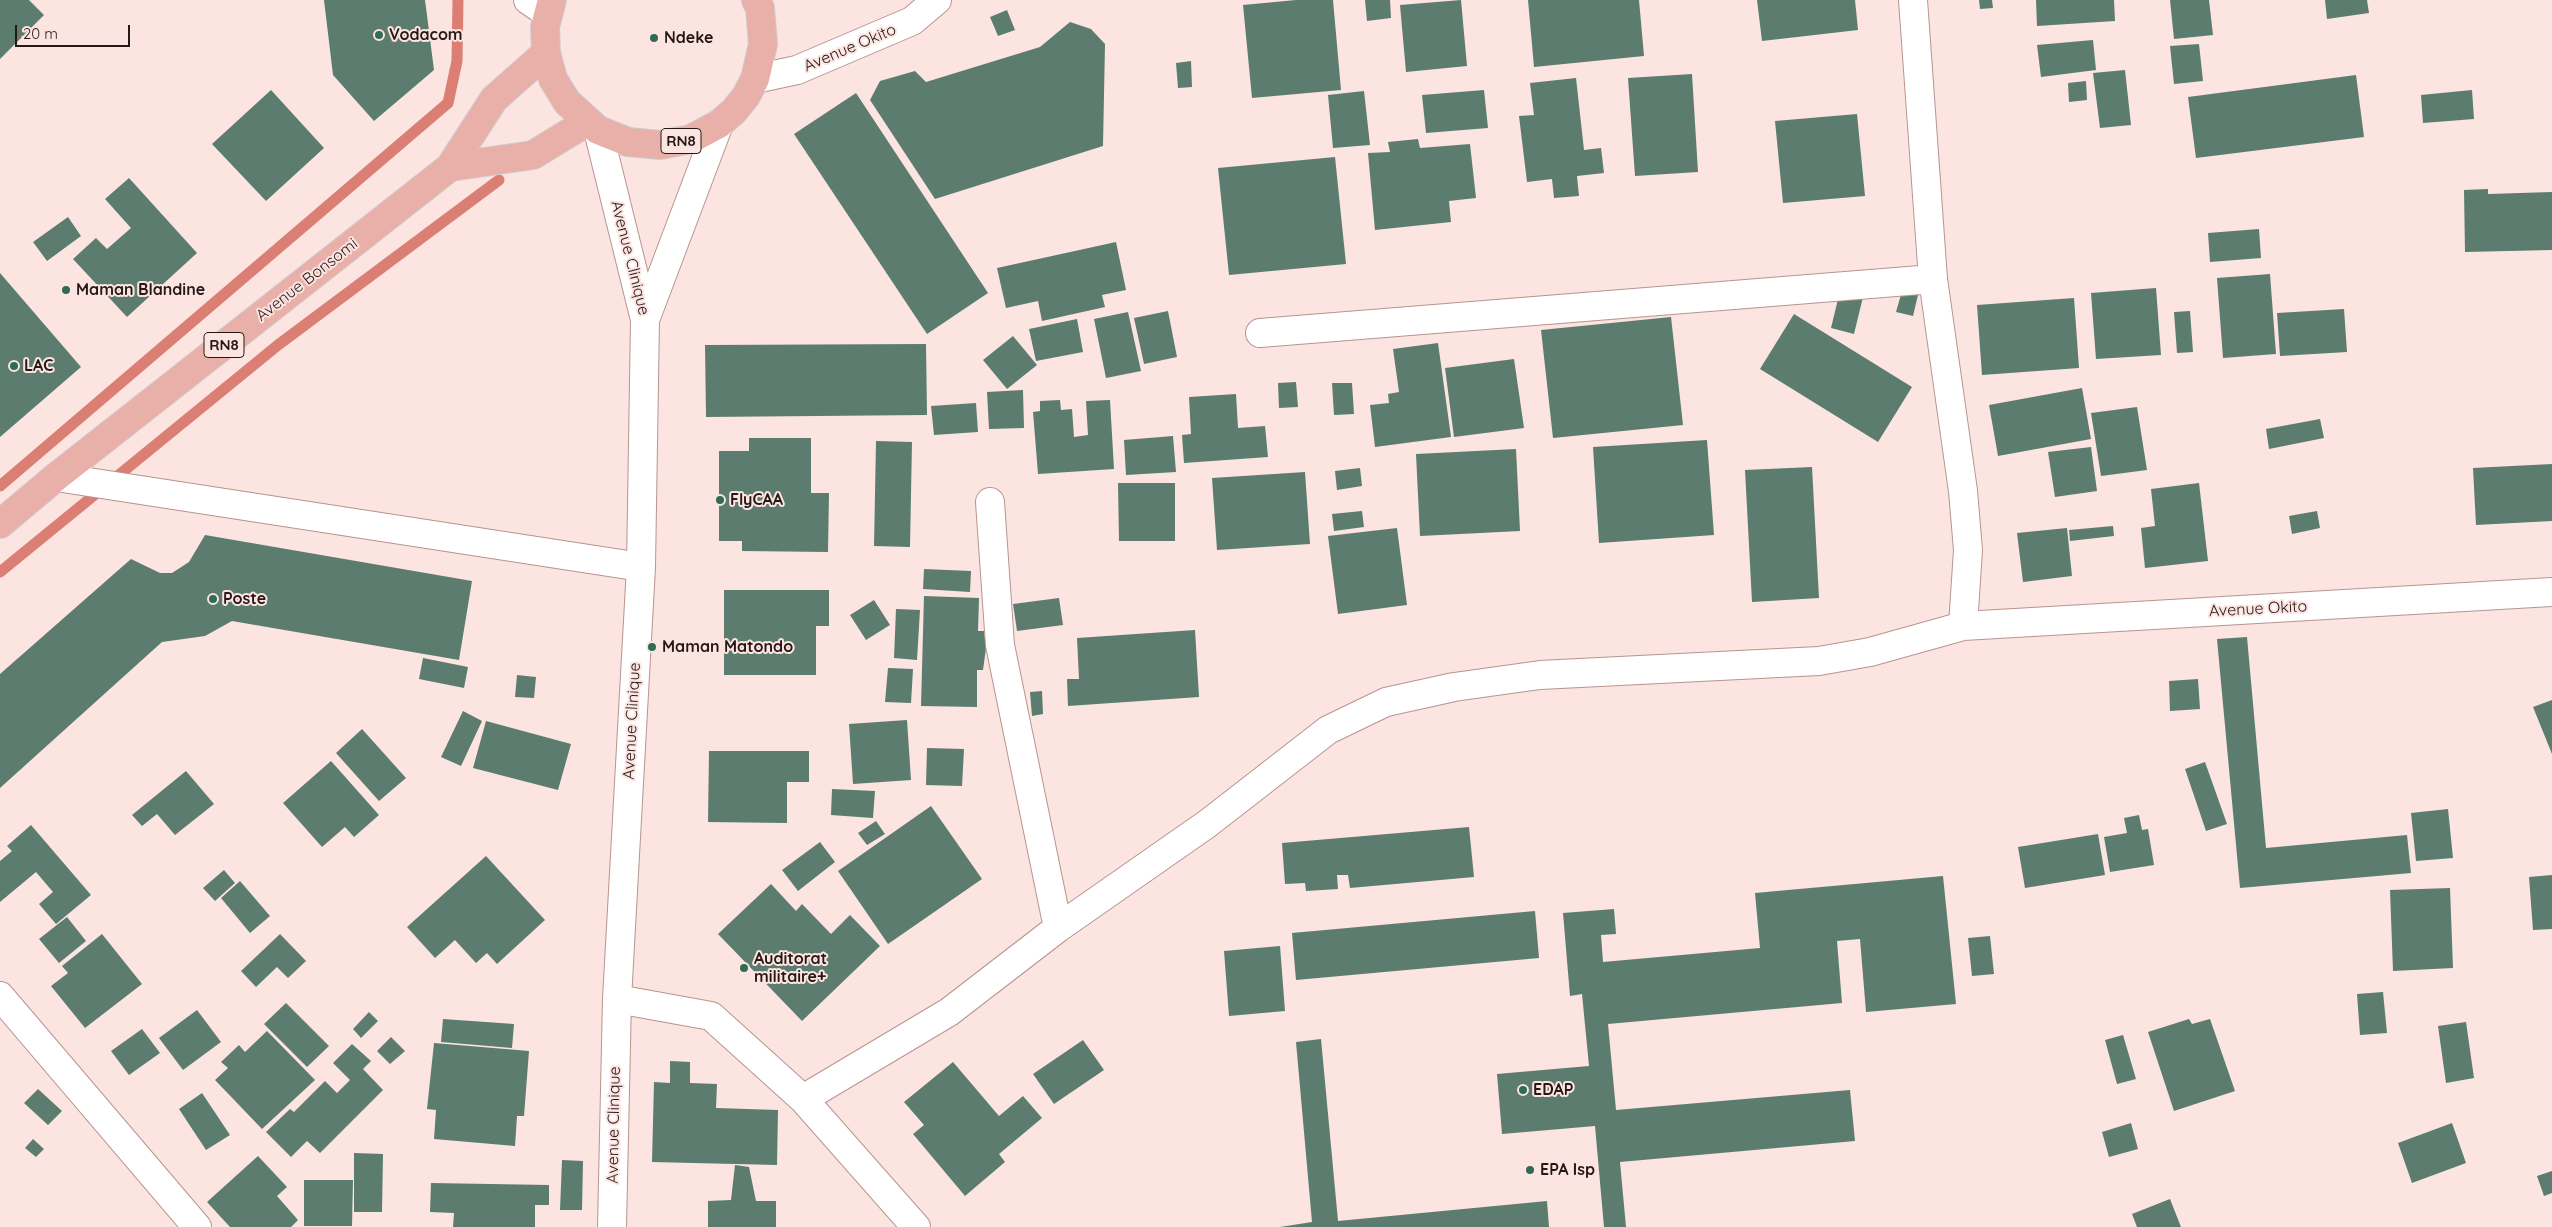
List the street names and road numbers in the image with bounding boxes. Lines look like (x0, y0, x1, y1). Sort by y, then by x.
street label: Avenue Okito (801, 20, 899, 76)
road number: RN8 (661, 128, 701, 154)
street label: Avenue Clinique (607, 199, 653, 317)
street label: Avenue Bonsomi (252, 234, 362, 326)
road number: RN8 (204, 332, 244, 358)
street label: Avenue Okito (2208, 597, 2308, 621)
street label: Avenue Clinique (619, 662, 645, 780)
street label: Avenue Clinique (603, 1066, 625, 1184)

